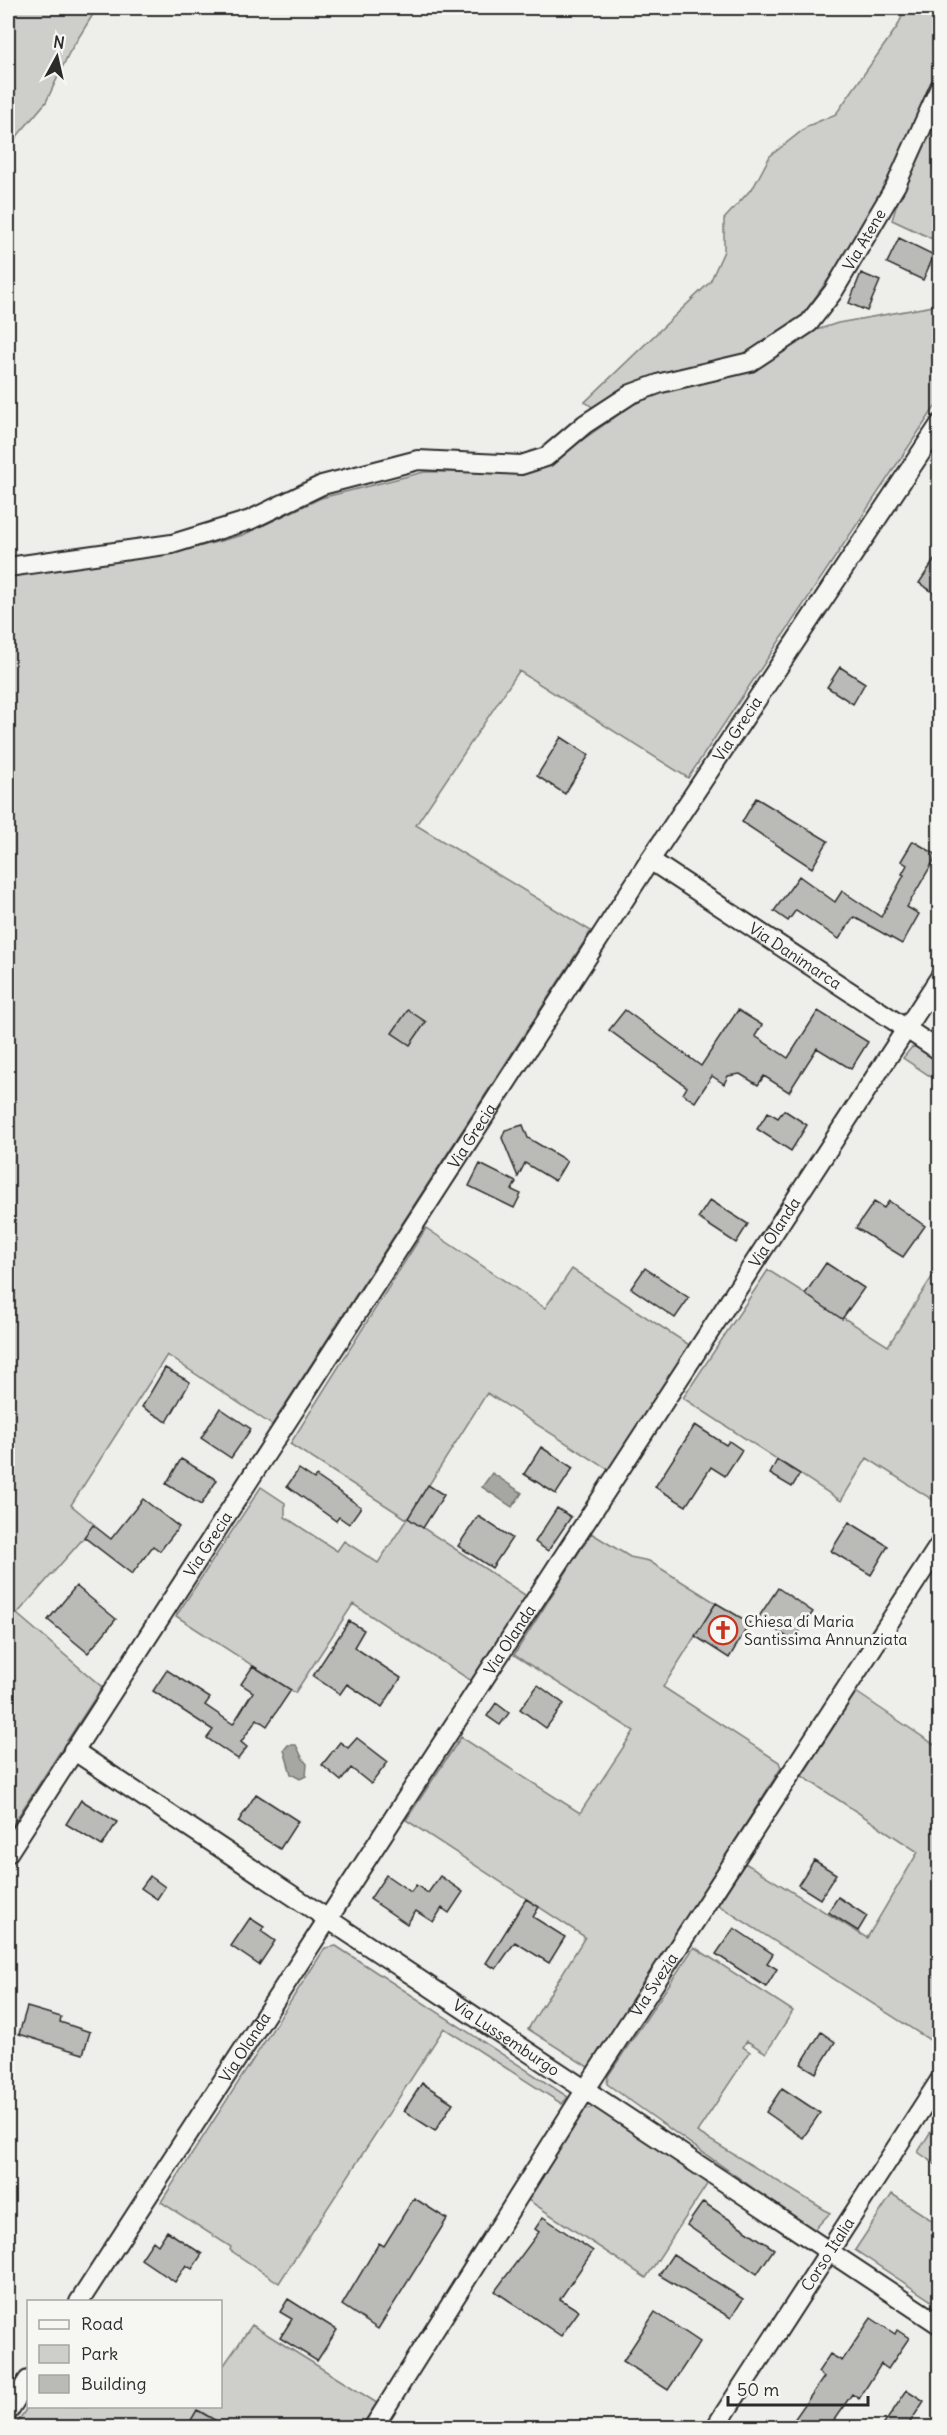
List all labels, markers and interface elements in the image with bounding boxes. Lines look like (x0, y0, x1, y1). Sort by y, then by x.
north arrow (27, 27, 87, 87)
text: N (52, 31, 66, 53)
street label: Via Atene (838, 205, 890, 274)
street label: Via Grecia (709, 693, 766, 765)
street label: Via Danimarca (745, 918, 845, 993)
street label: Via Grecia (443, 1099, 500, 1172)
street label: Via Olanda (744, 1193, 804, 1271)
street label: Via Grecia (179, 1508, 236, 1580)
street label: Via Olanda (479, 1601, 540, 1678)
place label: Chiesa di Maria Santissima Annunziata (744, 1611, 907, 1649)
church icon: Chiesa di Maria Santissima Annunziata (707, 1614, 739, 1646)
street label: Via Svezia (626, 1949, 682, 2020)
street label: Via Lussemburgo (449, 1995, 564, 2080)
street label: Via Olanda (215, 2008, 275, 2086)
street label: Corso Italia (796, 2214, 858, 2295)
legend (27, 2300, 222, 2408)
text: Road (81, 2312, 124, 2335)
text: Park (81, 2342, 118, 2365)
scale bar (728, 2369, 868, 2407)
text: Building (81, 2372, 146, 2395)
text: 50 m (737, 2378, 779, 2401)

